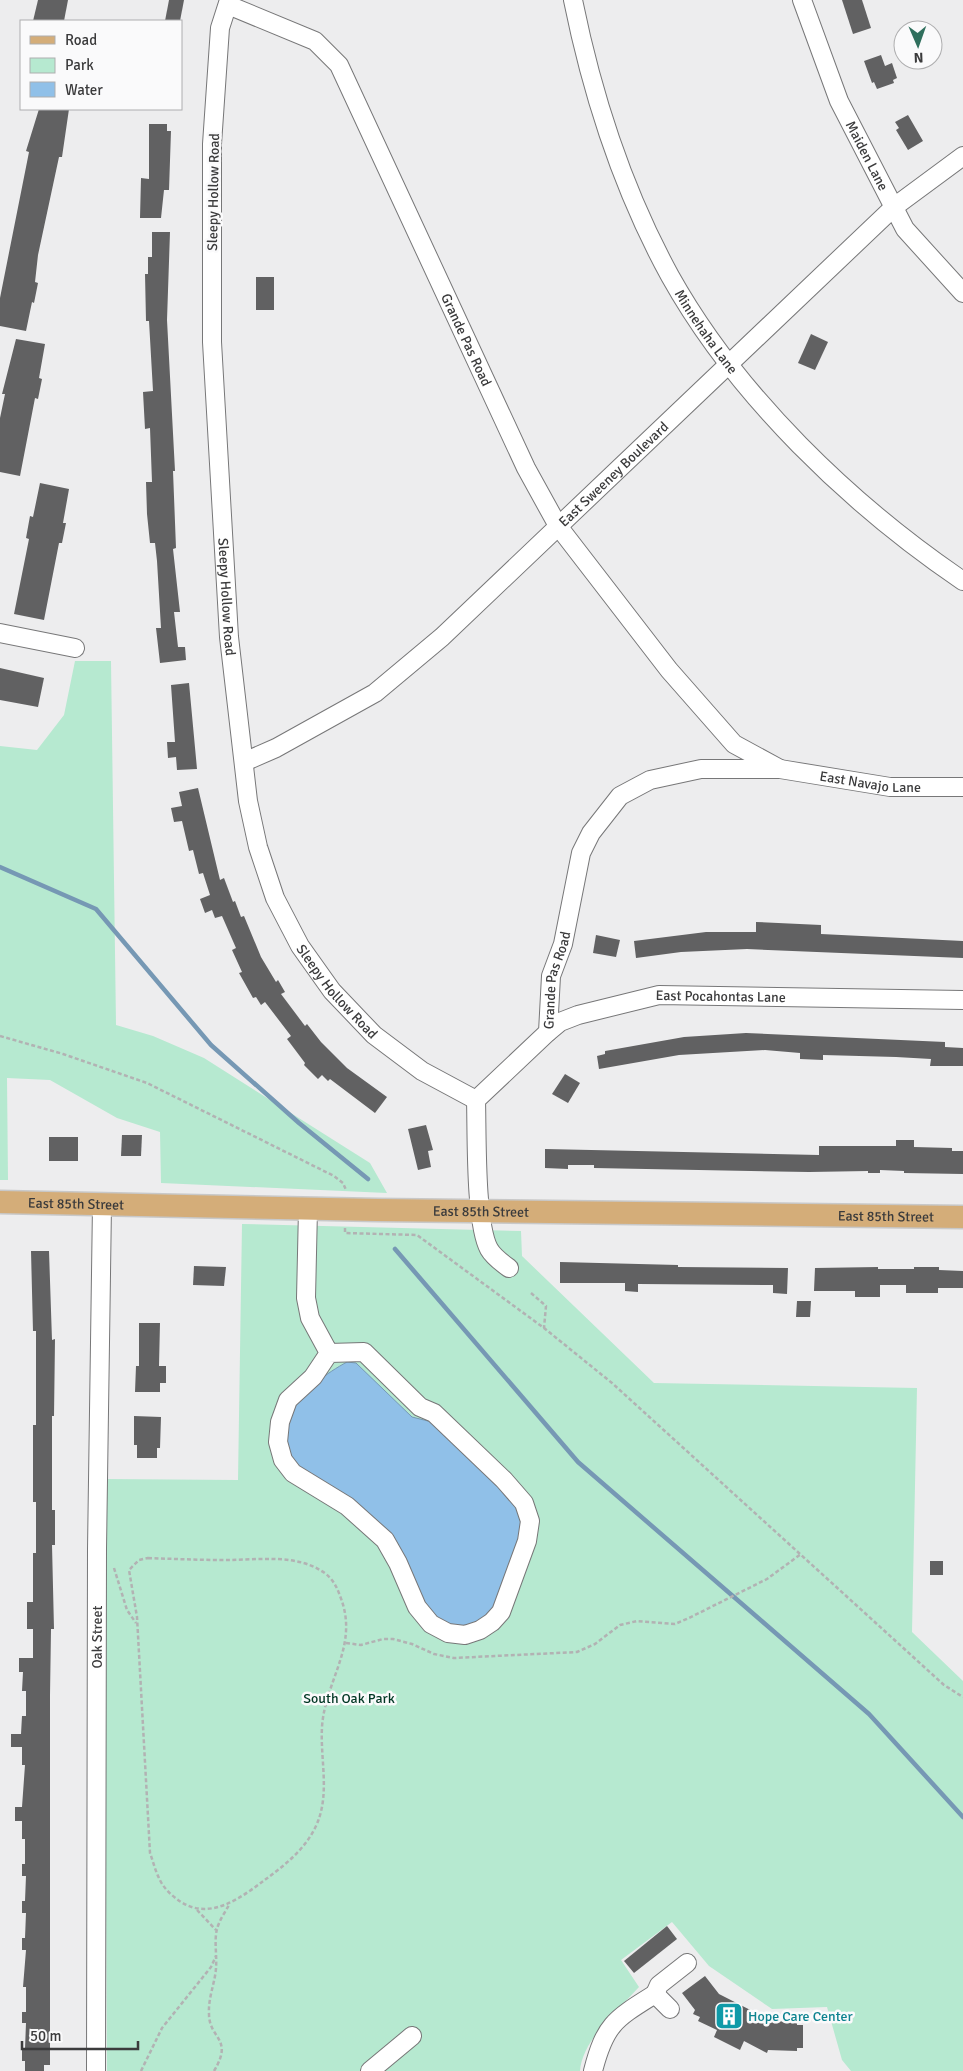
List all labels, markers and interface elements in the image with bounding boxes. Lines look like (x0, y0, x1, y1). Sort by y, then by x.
legend (20, 20, 182, 110)
north arrow (893, 20, 943, 70)
text: Road (65, 31, 97, 49)
text: N (913, 49, 924, 66)
text: Park (65, 56, 94, 74)
text: Water (65, 81, 103, 99)
street label: Maiden Lane (842, 118, 892, 194)
street label: Sleepy Hollow Road (204, 133, 223, 251)
street label: Minnehaha Lane (671, 287, 741, 377)
street label: Grande Pas Road (437, 291, 495, 389)
street label: East Sweeney Boulevard (555, 418, 672, 530)
street label: Sleepy Hollow Road (214, 538, 239, 657)
street label: East Navajo Lane (818, 768, 921, 796)
street label: Grande Pas Road (540, 930, 574, 1030)
street label: Sleepy Hollow Road (293, 941, 381, 1042)
street label: East Pocahontas Lane (655, 987, 786, 1006)
street label: East 85th Street (28, 1195, 124, 1214)
street label: East 85th Street (433, 1203, 529, 1221)
street label: East 85th Street (838, 1208, 934, 1226)
street label: Oak Street (89, 1606, 106, 1668)
park label: South Oak Park (303, 1690, 395, 1707)
building icon: Hope Care Center (714, 2001, 744, 2031)
place label: Hope Care Center (748, 2008, 853, 2025)
scale bar (22, 2018, 139, 2050)
text: 50 m (30, 2027, 61, 2045)

